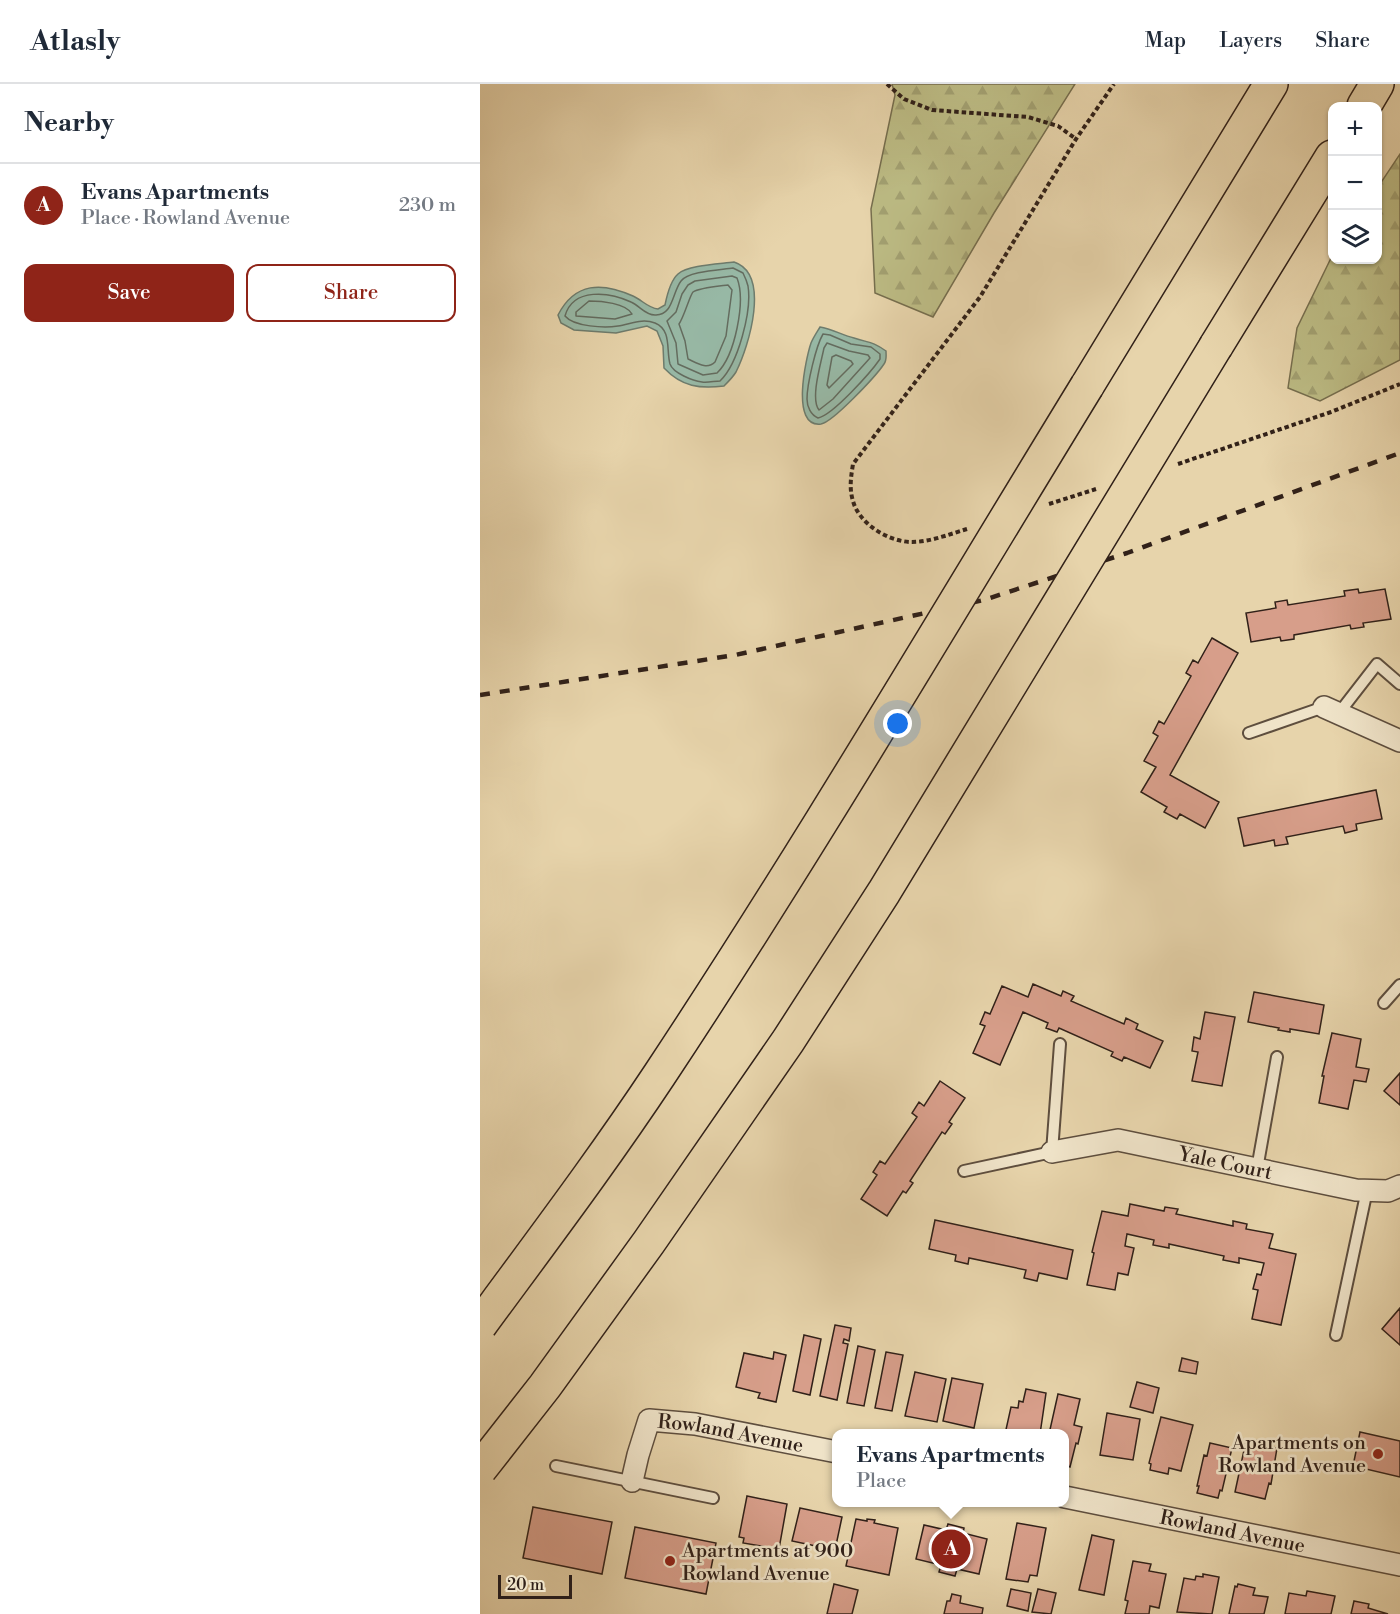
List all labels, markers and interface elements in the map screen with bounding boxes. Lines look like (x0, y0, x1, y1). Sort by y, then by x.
text: Atlasly (30, 24, 120, 59)
text: Map (1145, 28, 1186, 54)
text: Layers (1219, 28, 1282, 54)
text: Share (1315, 28, 1370, 54)
map controls (1328, 102, 1382, 264)
button: + (1328, 102, 1382, 156)
text: Nearby (24, 107, 114, 139)
button: − (1328, 156, 1382, 210)
text: Evans Apartments (81, 179, 269, 206)
text: A (36, 193, 51, 218)
text: 230 m (399, 193, 456, 218)
text: Place · Rowland Avenue (81, 206, 290, 231)
button: layers (1328, 210, 1382, 264)
button: Save (24, 264, 234, 322)
button: Share (246, 264, 456, 322)
your location (883, 709, 912, 738)
street label: Yale Court (1175, 1142, 1274, 1186)
street label: Rowland Avenue (657, 1410, 805, 1459)
popup (832, 1429, 1069, 1507)
place label: Apartments on Rowland Avenue (1218, 1431, 1366, 1479)
text: Evans Apartments (856, 1442, 1045, 1469)
marker: Apartments on Rowland Avenue (1371, 1447, 1385, 1461)
text: Place (856, 1469, 906, 1494)
street label: Rowland Avenue (1157, 1506, 1307, 1559)
pin: A (932, 1526, 970, 1572)
place label: Apartments at 900 Rowland Avenue (681, 1539, 853, 1587)
marker: Apartments at 900 Rowland Avenue (663, 1554, 677, 1568)
scale bar (498, 1572, 572, 1600)
text: 20 m (507, 1575, 544, 1595)

